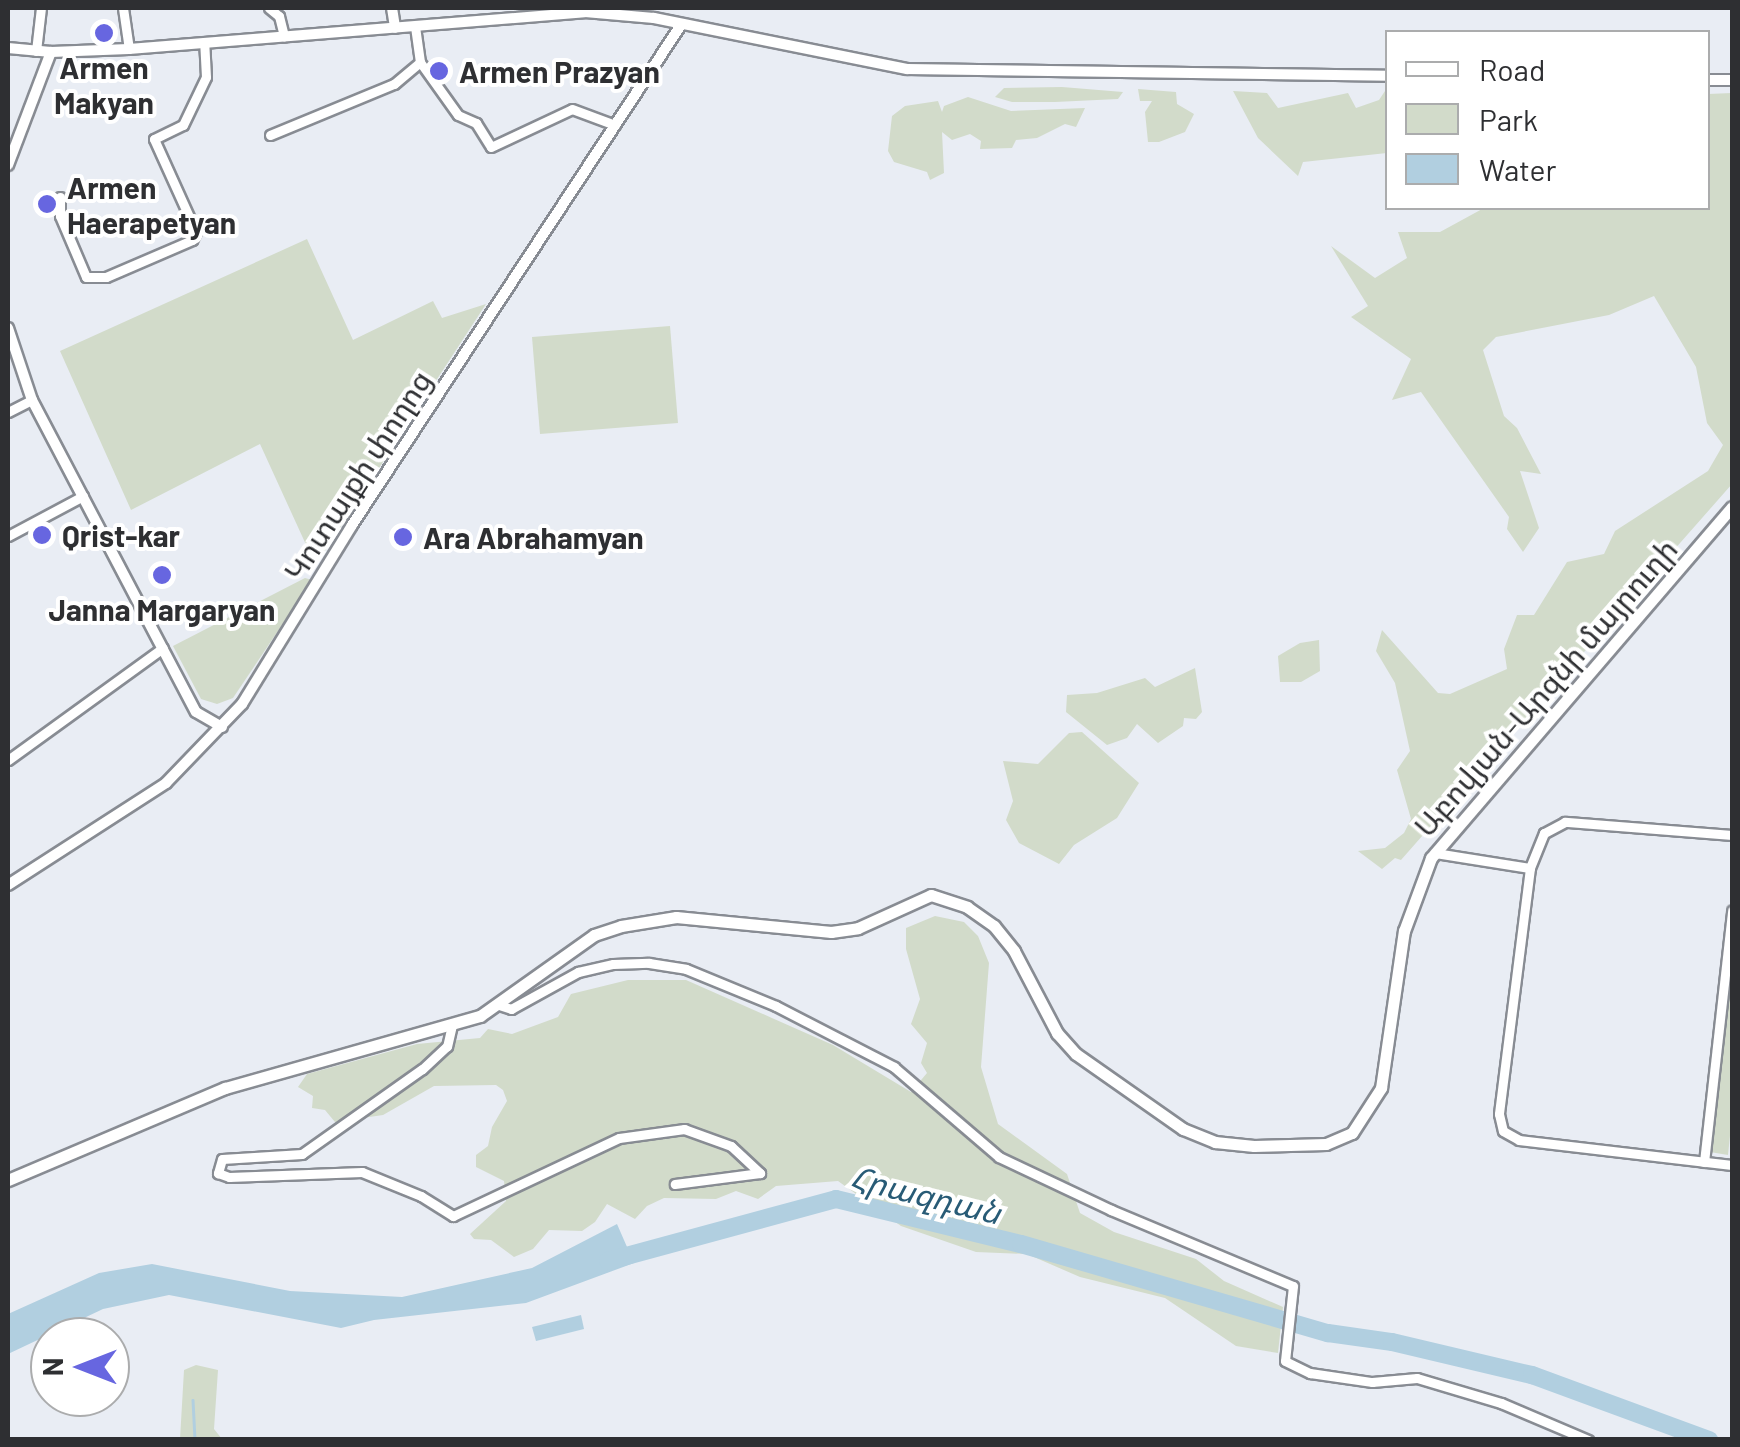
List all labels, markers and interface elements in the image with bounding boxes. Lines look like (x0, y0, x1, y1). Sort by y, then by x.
marker: Armen Makyan (93, 22, 115, 44)
legend (1385, 30, 1710, 210)
place label: Armen Makyan (54, 49, 154, 120)
text: Road (1479, 51, 1545, 87)
place label: Armen Prazyan (459, 53, 660, 89)
marker: Armen Prazyan (428, 60, 450, 82)
text: Park (1479, 101, 1538, 137)
text: Water (1479, 151, 1557, 187)
place label: Armen Haerapetyan (67, 169, 236, 240)
marker: Armen Haerapetyan (36, 193, 58, 215)
street label: Կոտայքի փողոց (276, 363, 438, 587)
place label: Qrist-kar (62, 517, 180, 553)
place label: Ara Abrahamyan (423, 519, 644, 555)
marker: Qrist-kar (31, 524, 53, 546)
marker: Ara Abrahamyan (392, 526, 414, 548)
street label: Աբովյան-Արզնի մայրուղի (1406, 531, 1684, 843)
marker: Janna Margaryan (151, 564, 173, 586)
place label: Janna Margaryan (49, 591, 275, 627)
water label: Հրազդան (847, 1157, 1005, 1231)
north arrow (30, 1317, 130, 1417)
text: N (35, 1358, 69, 1376)

